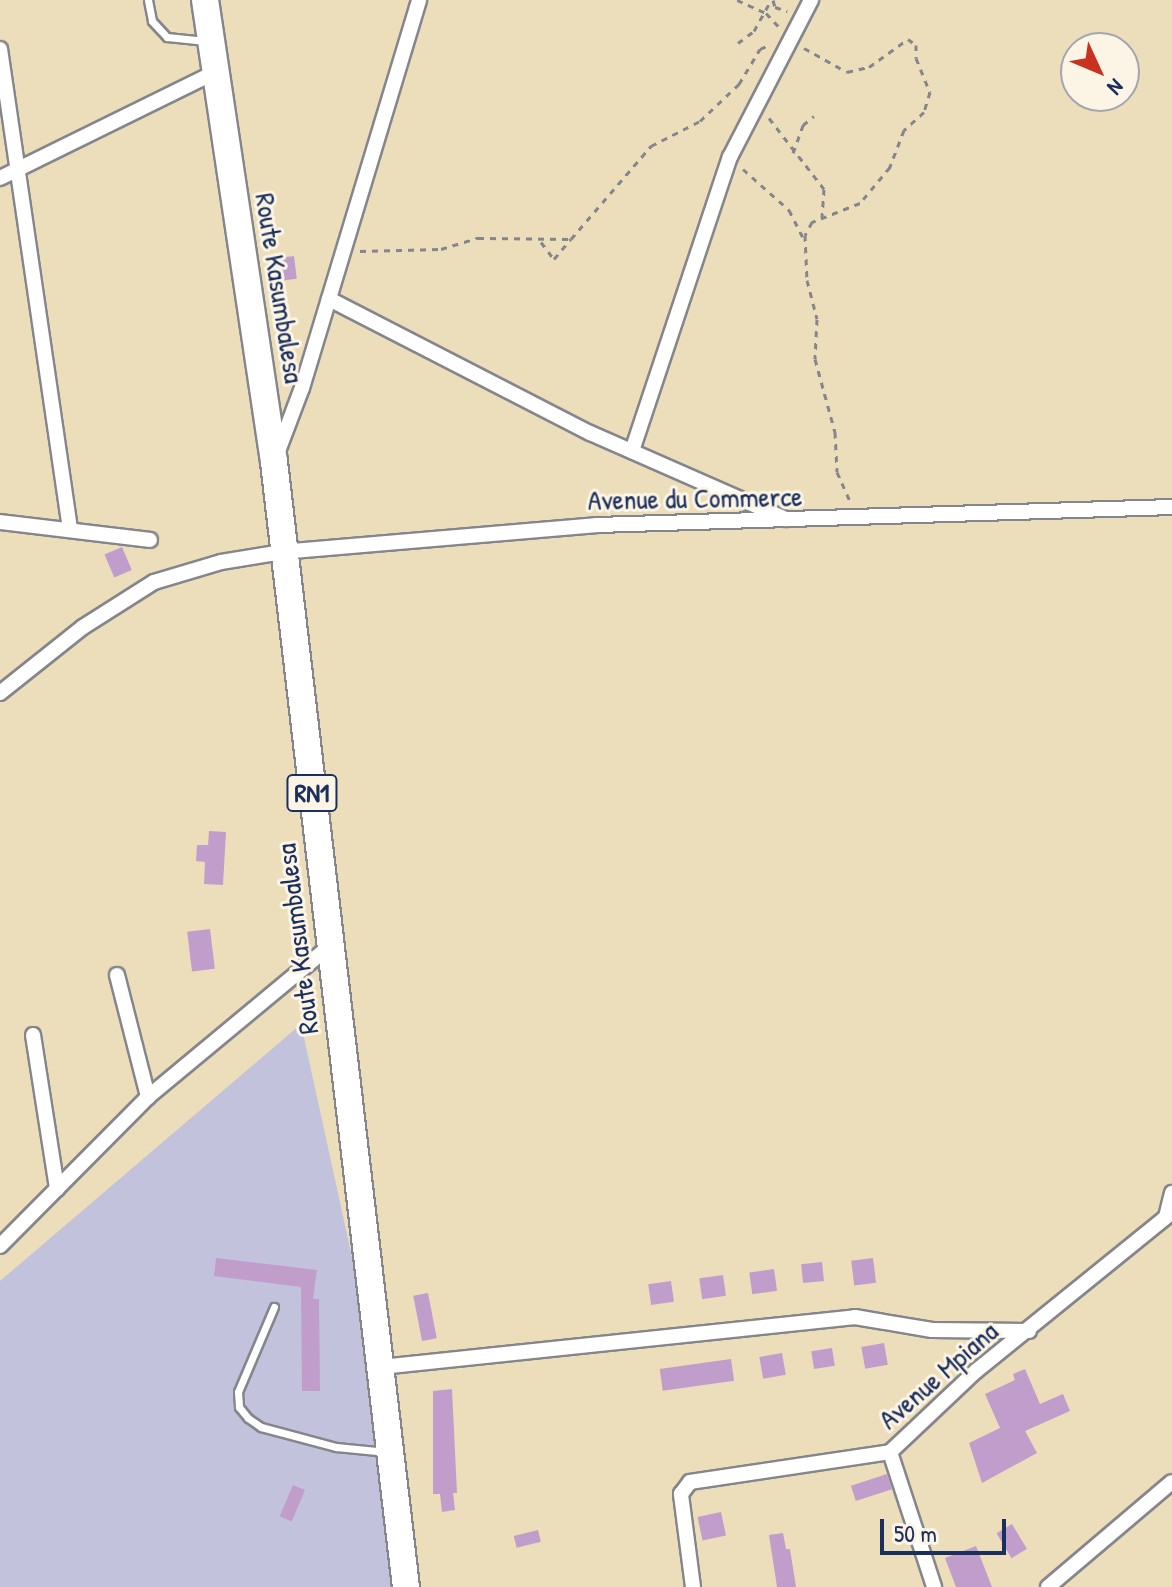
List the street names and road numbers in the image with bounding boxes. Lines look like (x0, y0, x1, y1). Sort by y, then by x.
street label: Route Kasumbalesa (248, 191, 312, 385)
street label: Avenue du Commerce (587, 479, 803, 517)
road number: RN1 (286, 771, 338, 815)
street label: Route Kasumbalesa (269, 842, 325, 1036)
street label: Avenue Mpiana (872, 1314, 1004, 1436)

